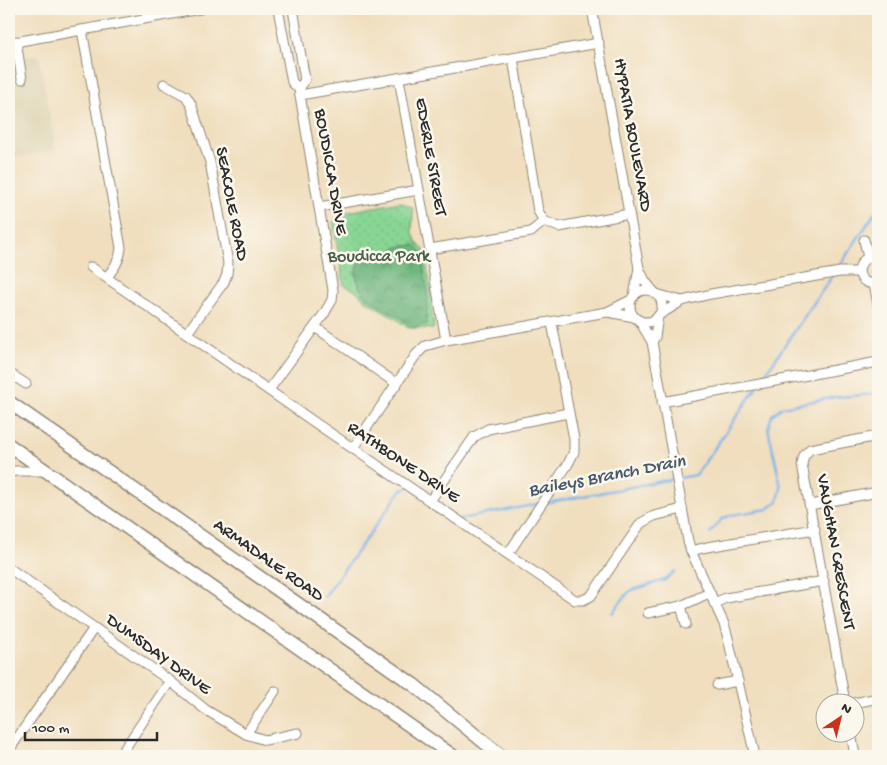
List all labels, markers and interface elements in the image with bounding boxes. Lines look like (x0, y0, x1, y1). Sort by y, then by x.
street label: HYPATIA BOULEVARD (608, 57, 656, 214)
street label: EDERLE STREET (409, 96, 451, 219)
street label: BOUDICCA DRIVE (308, 106, 352, 237)
street label: SEACOLE ROAD (210, 145, 252, 263)
park label: Boudicca Park (327, 247, 432, 268)
street label: RATHBONE DRIVE (343, 418, 464, 509)
water label: Baileys Branch Drain (527, 450, 688, 503)
street label: VAUGHAN CRESCENT (811, 472, 859, 633)
street label: ARMADALE ROAD (209, 515, 328, 607)
street label: DUMSDAY DRIVE (101, 609, 215, 701)
north arrow (814, 692, 864, 742)
text: N (837, 700, 855, 719)
scale bar (25, 710, 158, 742)
text: 100 m (31, 720, 70, 738)

